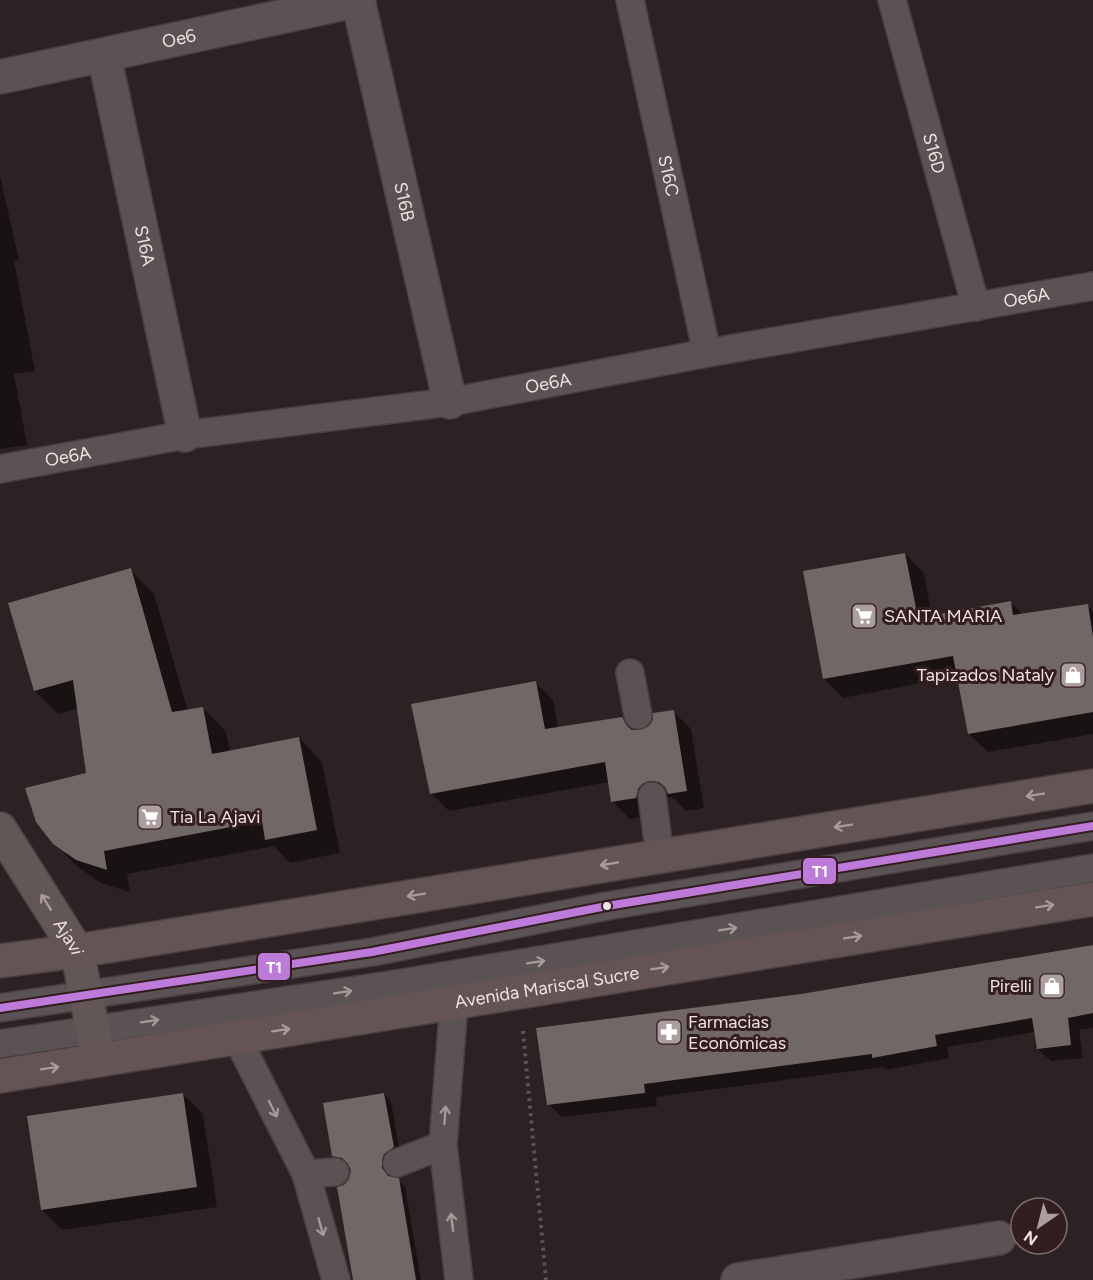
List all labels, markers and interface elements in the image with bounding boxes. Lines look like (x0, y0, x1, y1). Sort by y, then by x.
street label: Oe6 (160, 24, 198, 53)
street label: S16D (918, 131, 950, 176)
street label: S16C (653, 153, 684, 199)
street label: S16B (389, 180, 419, 224)
street label: S16A (130, 223, 160, 268)
street label: Oe6A (1002, 283, 1051, 312)
street label: Oe6A (523, 368, 573, 398)
street label: Oe6A (43, 442, 93, 472)
supermarket icon: SANTA MARIA (849, 601, 879, 631)
place label: SANTA MARIA (884, 605, 1002, 627)
shop icon: Tapizados Nataly (1058, 660, 1088, 690)
place label: Tapizados Nataly (917, 664, 1055, 686)
one-way arrow (1026, 790, 1046, 801)
supermarket icon: Tia La Ajavi (135, 802, 165, 832)
place label: Tia La Ajavi (170, 806, 260, 828)
one-way arrow (833, 821, 853, 832)
line badge: T1 (802, 857, 837, 885)
one-way arrow (600, 859, 619, 870)
text: T1 (812, 862, 828, 881)
one-way arrow (407, 890, 427, 901)
one-way arrow (39, 893, 52, 910)
unlabelled marker (601, 900, 613, 912)
one-way arrow (1035, 901, 1055, 912)
street label: Ajavi (48, 915, 88, 957)
one-way arrow (718, 924, 737, 935)
one-way arrow (843, 932, 862, 943)
line badge: T1 (257, 952, 291, 981)
one-way arrow (525, 956, 545, 967)
text: T1 (266, 958, 282, 977)
street label: Avenida Mariscal Sucre (453, 962, 641, 1013)
one-way arrow (650, 963, 670, 974)
shop icon: Pirelli (1037, 971, 1067, 1001)
place label: Pirelli (989, 975, 1032, 997)
one-way arrow (333, 987, 352, 998)
place label: Farmacias Económicas (688, 1011, 786, 1054)
one-way arrow (140, 1016, 160, 1027)
pharmacy icon: Farmacias Económicas (654, 1017, 684, 1047)
one-way arrow (271, 1025, 291, 1036)
one-way arrow (39, 1063, 59, 1074)
one-way arrow (268, 1099, 279, 1117)
one-way arrow (440, 1106, 451, 1126)
north arrow (1009, 1196, 1069, 1256)
one-way arrow (447, 1212, 458, 1232)
one-way arrow (316, 1217, 327, 1236)
text: N (1020, 1227, 1041, 1249)

